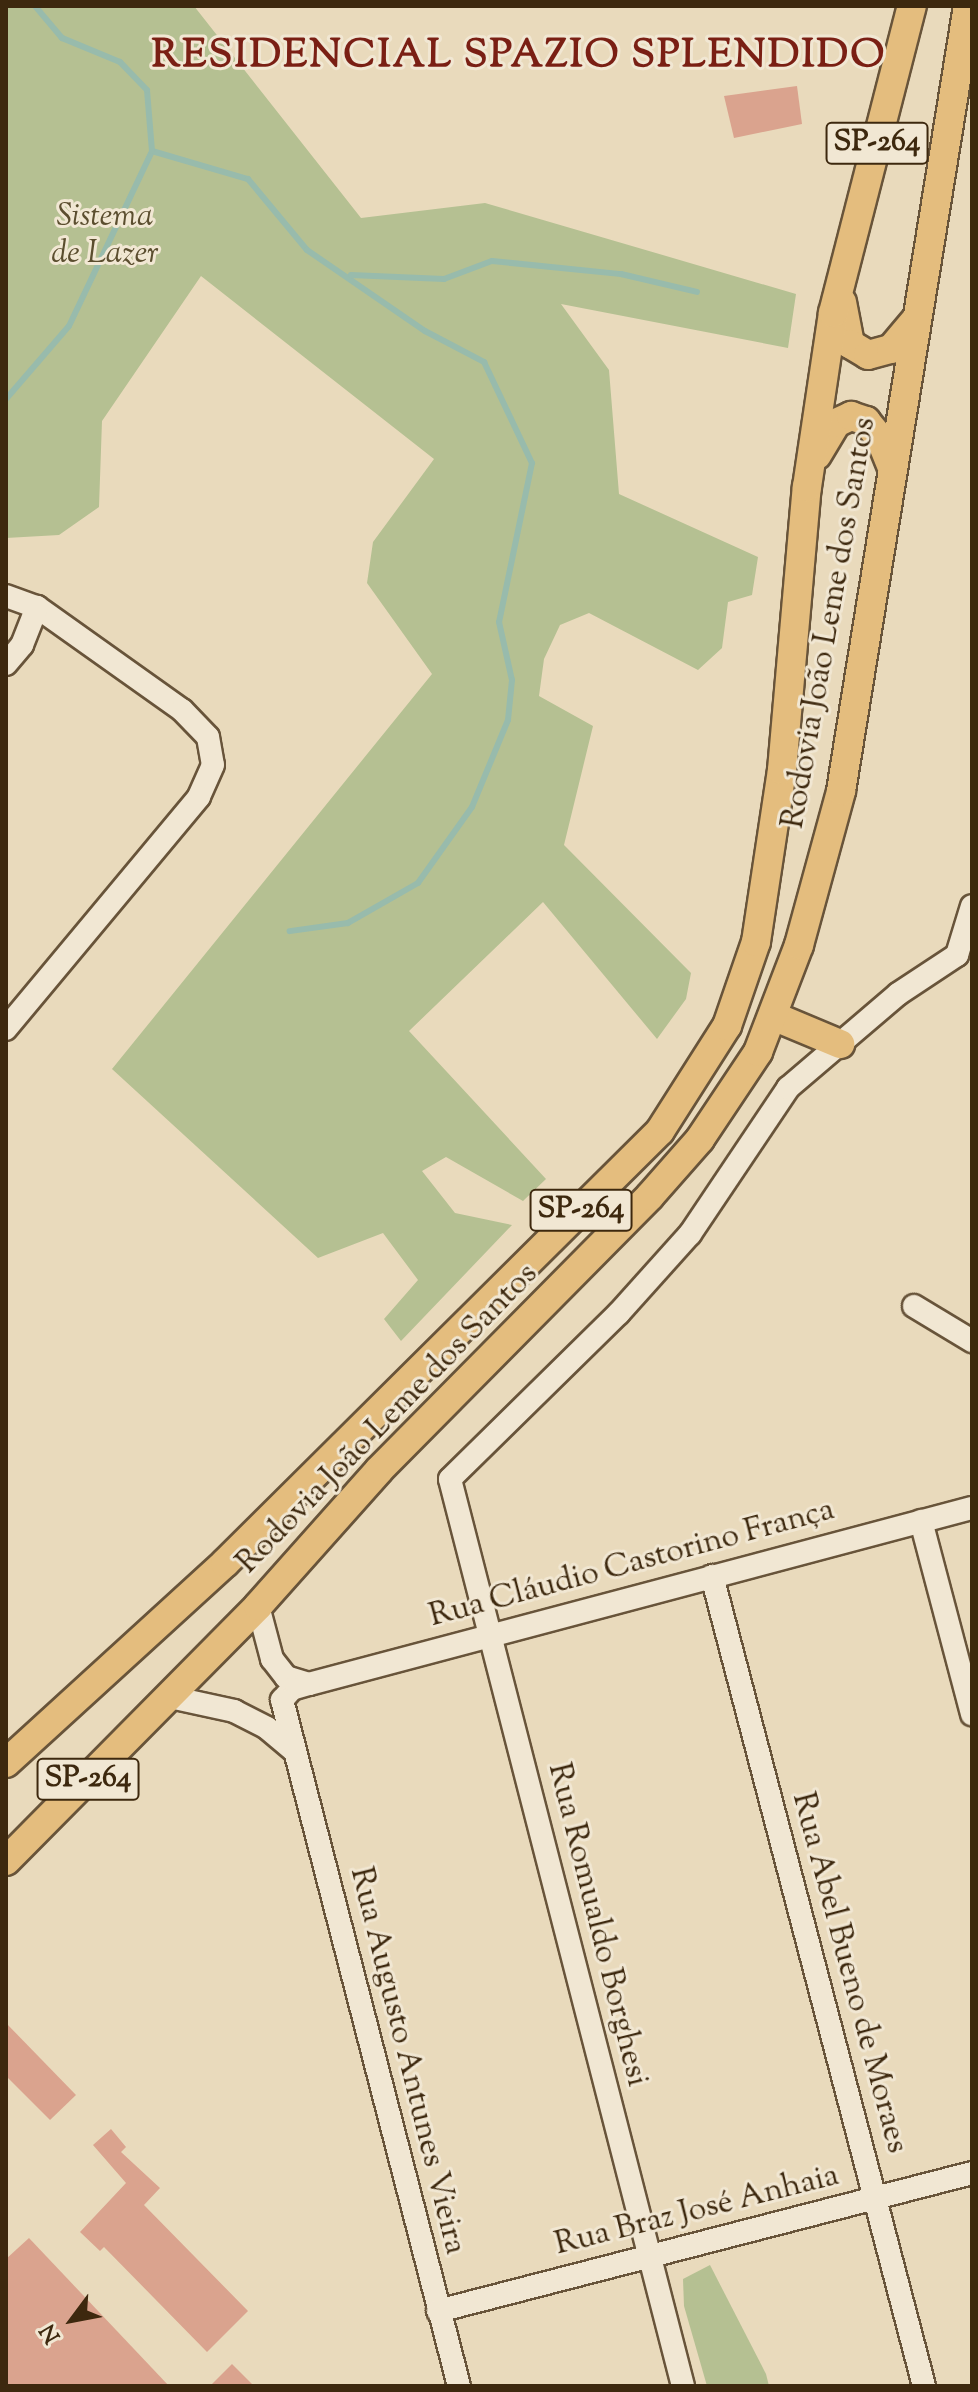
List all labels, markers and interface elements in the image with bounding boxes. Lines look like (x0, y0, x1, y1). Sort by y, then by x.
district label: RESIDENCIAL SPAZIO SPLENDIDO (152, 33, 886, 81)
road number: SP-264 (825, 117, 929, 169)
park label: Sistema de Lazer (51, 199, 159, 274)
street label: Rodovia João Leme dos Santos (775, 414, 885, 832)
road number: SP-264 (529, 1184, 633, 1236)
street label: Rodovia João Leme dos Santos (229, 1256, 547, 1582)
street label: Rua Cláudio Castorino França (425, 1491, 839, 1637)
road number: SP-264 (36, 1753, 140, 1805)
street label: Rua Romualdo Borghesi (538, 1759, 656, 2091)
street label: Rua Abel Bueno de Moraes (782, 1788, 916, 2158)
street label: Rua Augusto Antunes Vieira (340, 1863, 474, 2259)
street label: Rua Braz José Anhaia (551, 2157, 843, 2265)
north arrow (32, 2280, 112, 2360)
text: N (33, 2317, 70, 2349)

